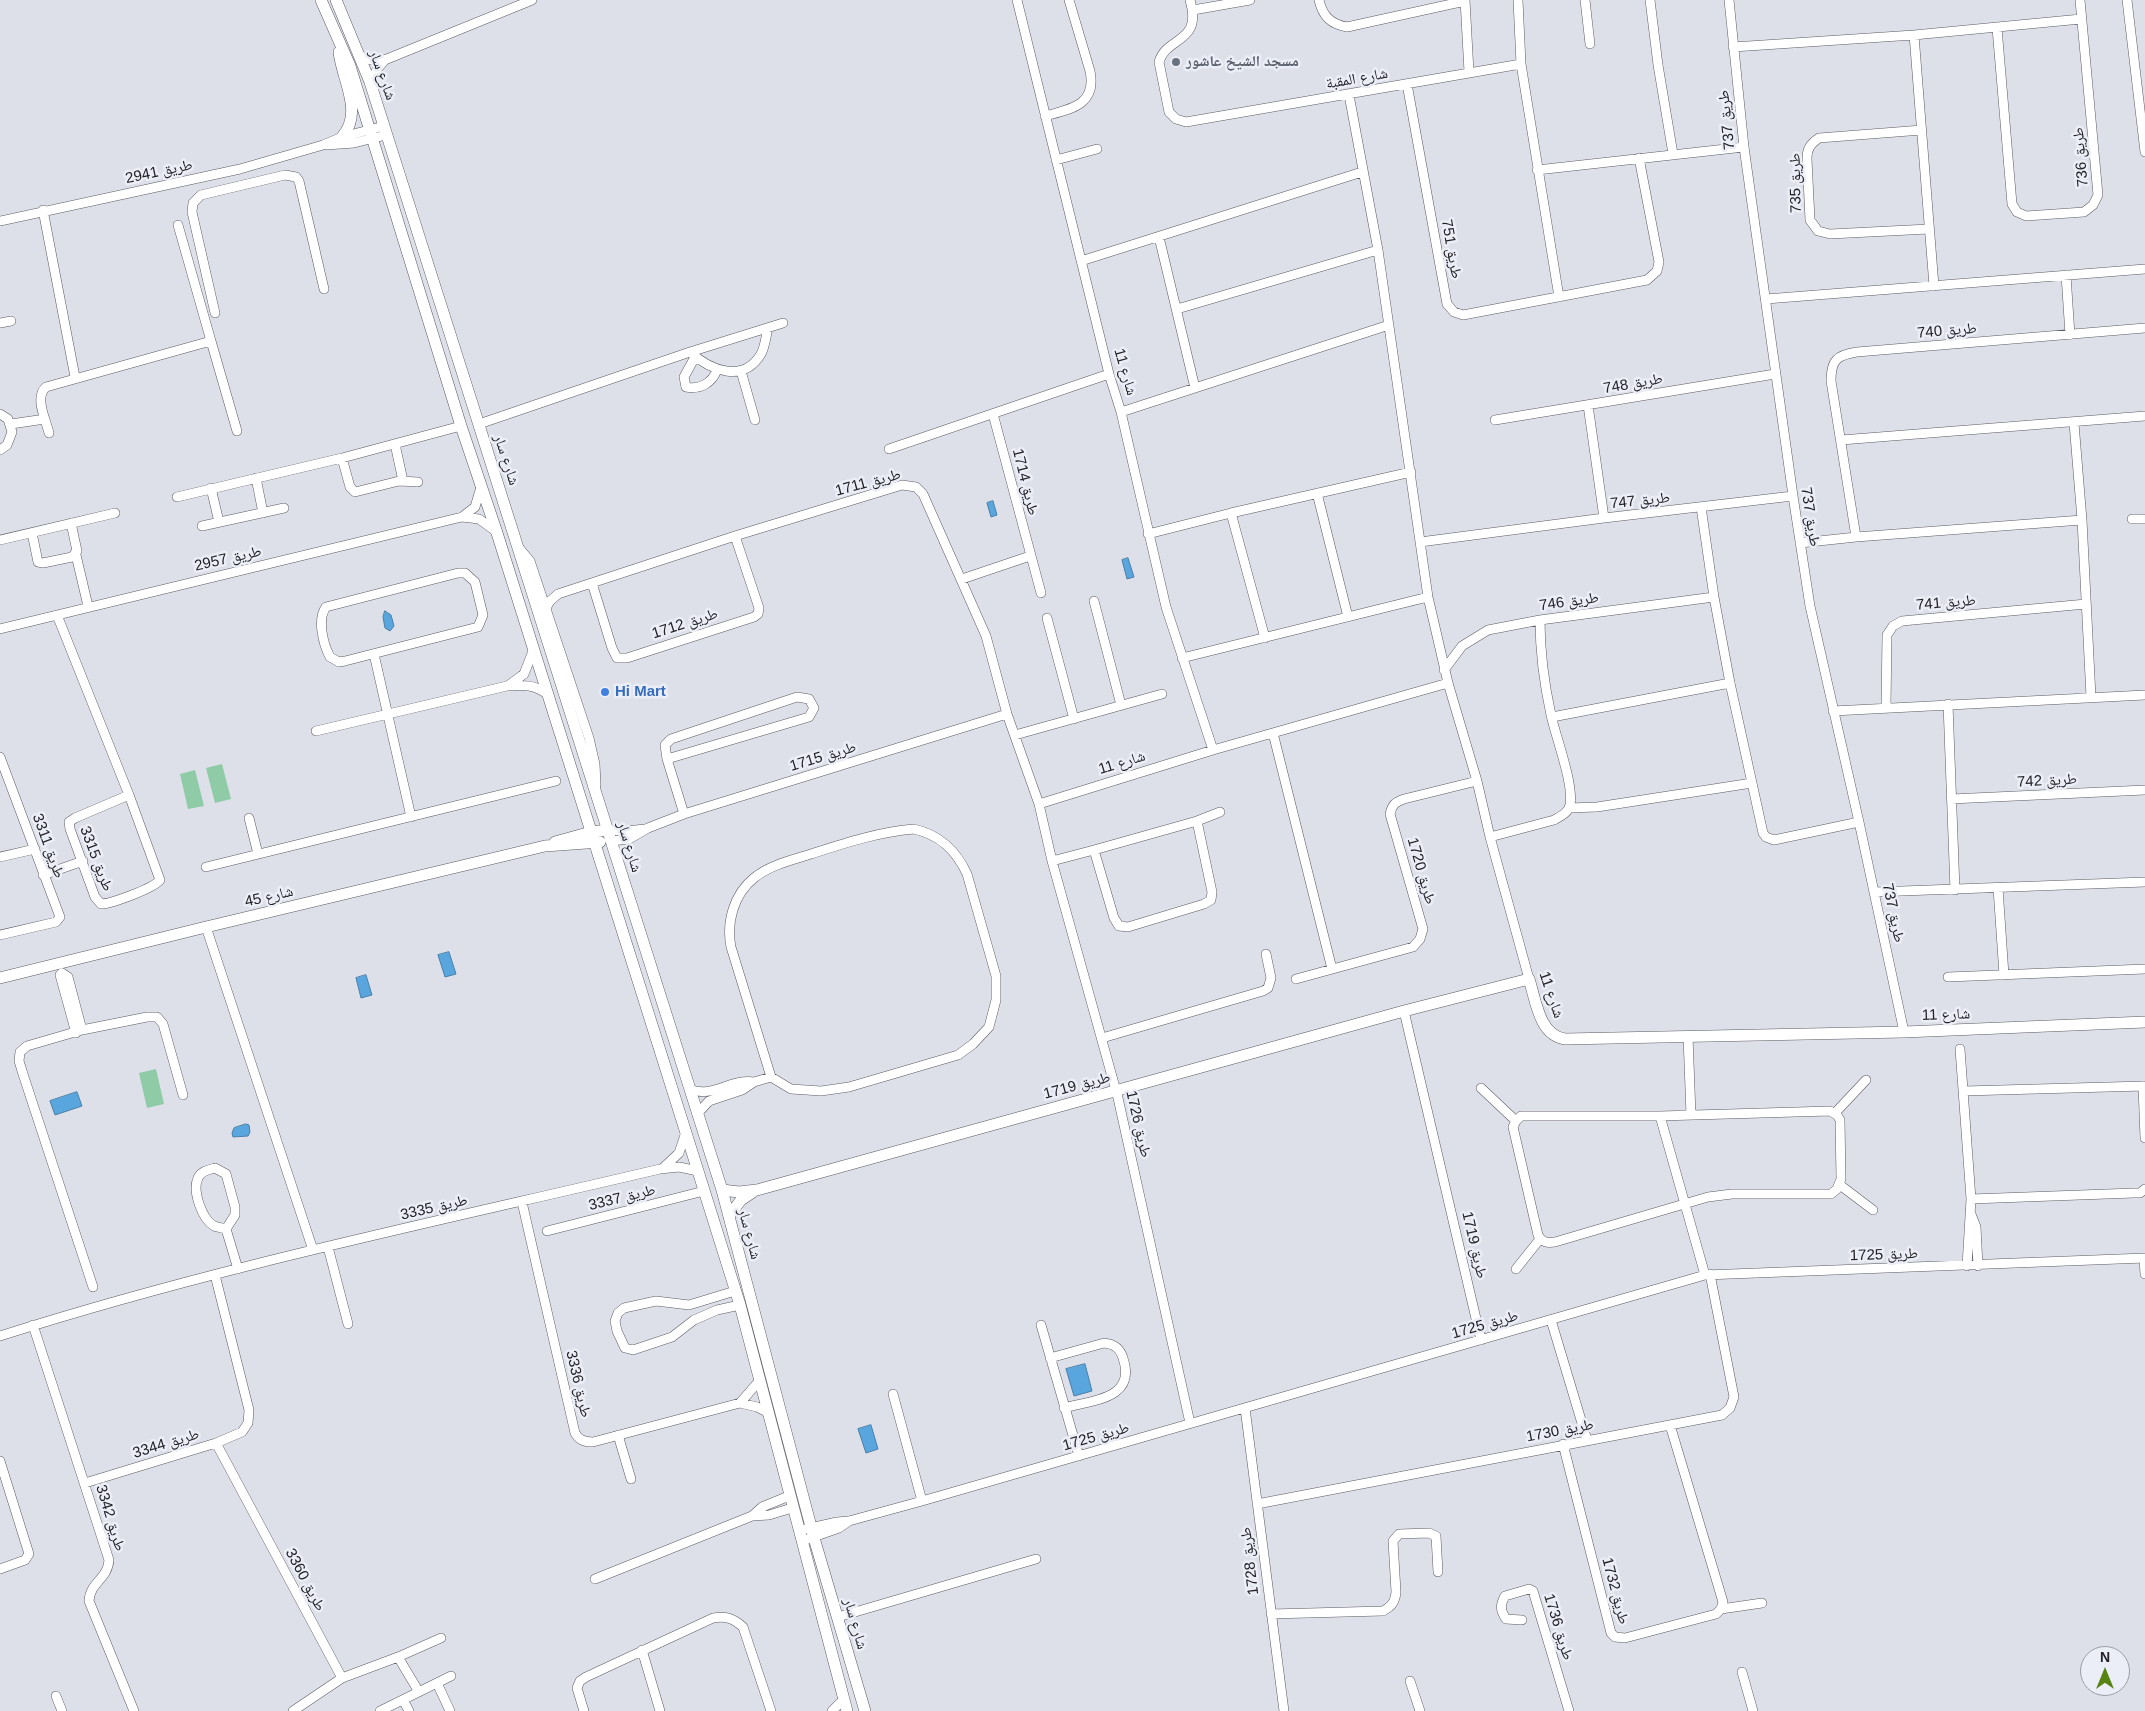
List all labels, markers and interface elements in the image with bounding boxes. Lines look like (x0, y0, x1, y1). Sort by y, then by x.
street label: شارع سار (365, 47, 399, 103)
place label: مسجد الشيخ عاشور (1186, 53, 1299, 71)
marker: مسجد الشيخ عاشور (1170, 56, 1182, 68)
street label: شارع المقبة (1325, 65, 1389, 93)
street label: طريق 737 (1715, 89, 1739, 151)
street label: طريق 736 (2069, 126, 2093, 188)
street label: طريق 735 (1786, 153, 1806, 213)
street label: طريق 2941 (124, 156, 194, 188)
street label: طريق 751 (1437, 218, 1465, 280)
street label: طريق 740 (1916, 319, 1978, 343)
street label: شارع 11 (1110, 346, 1140, 398)
street label: طريق 748 (1602, 370, 1664, 398)
street label: شارع سار (489, 432, 523, 488)
street label: طريق 1714 (1008, 447, 1042, 517)
street label: طريق 1711 (833, 466, 903, 500)
street label: طريق 737 (1796, 486, 1824, 548)
street label: طريق 747 (1609, 489, 1671, 513)
street label: طريق 2957 (193, 543, 263, 575)
street label: طريق 746 (1538, 589, 1600, 615)
street label: طريق 741 (1915, 591, 1977, 615)
street label: طريق 1712 (650, 605, 720, 643)
place label: Hi Mart (615, 683, 666, 701)
marker: Hi Mart (599, 686, 611, 698)
street label: طريق 1715 (788, 738, 858, 776)
street label: شارع 11 (1096, 747, 1148, 779)
street label: طريق 742 (2017, 770, 2077, 792)
street label: طريق 3311 (28, 811, 68, 881)
street label: شارع سار (613, 819, 645, 875)
street label: طريق 3315 (75, 824, 117, 894)
street label: طريق 1720 (1403, 836, 1439, 906)
street label: طريق 737 (1878, 882, 1908, 944)
street label: شارع 45 (243, 883, 295, 911)
street label: شارع 11 (1535, 969, 1567, 1021)
street label: شارع 11 (1922, 1005, 1970, 1025)
street label: طريق 1719 (1042, 1068, 1112, 1104)
street label: طريق 1726 (1122, 1089, 1154, 1159)
street label: طريق 3337 (587, 1181, 657, 1215)
street label: طريق 3335 (399, 1192, 469, 1224)
street label: شارع سار (734, 1206, 764, 1262)
street label: طريق 1719 (1458, 1210, 1490, 1280)
street label: طريق 1725 (1850, 1245, 1918, 1265)
street label: طريق 1725 (1450, 1307, 1520, 1343)
street label: طريق 3336 (562, 1349, 594, 1419)
street label: طريق 1730 (1525, 1416, 1595, 1446)
street label: طريق 1725 (1061, 1419, 1131, 1455)
street label: طريق 3344 (131, 1425, 201, 1463)
street label: طريق 3342 (91, 1483, 129, 1553)
street label: طريق 1728 (1237, 1526, 1263, 1596)
street label: طريق 3360 (281, 1546, 329, 1614)
street label: طريق 1732 (1597, 1556, 1633, 1626)
street label: طريق 1736 (1539, 1592, 1577, 1662)
street label: شارع سار (839, 1596, 871, 1652)
north arrow (2080, 1646, 2130, 1696)
text: N (2100, 1649, 2110, 1665)

